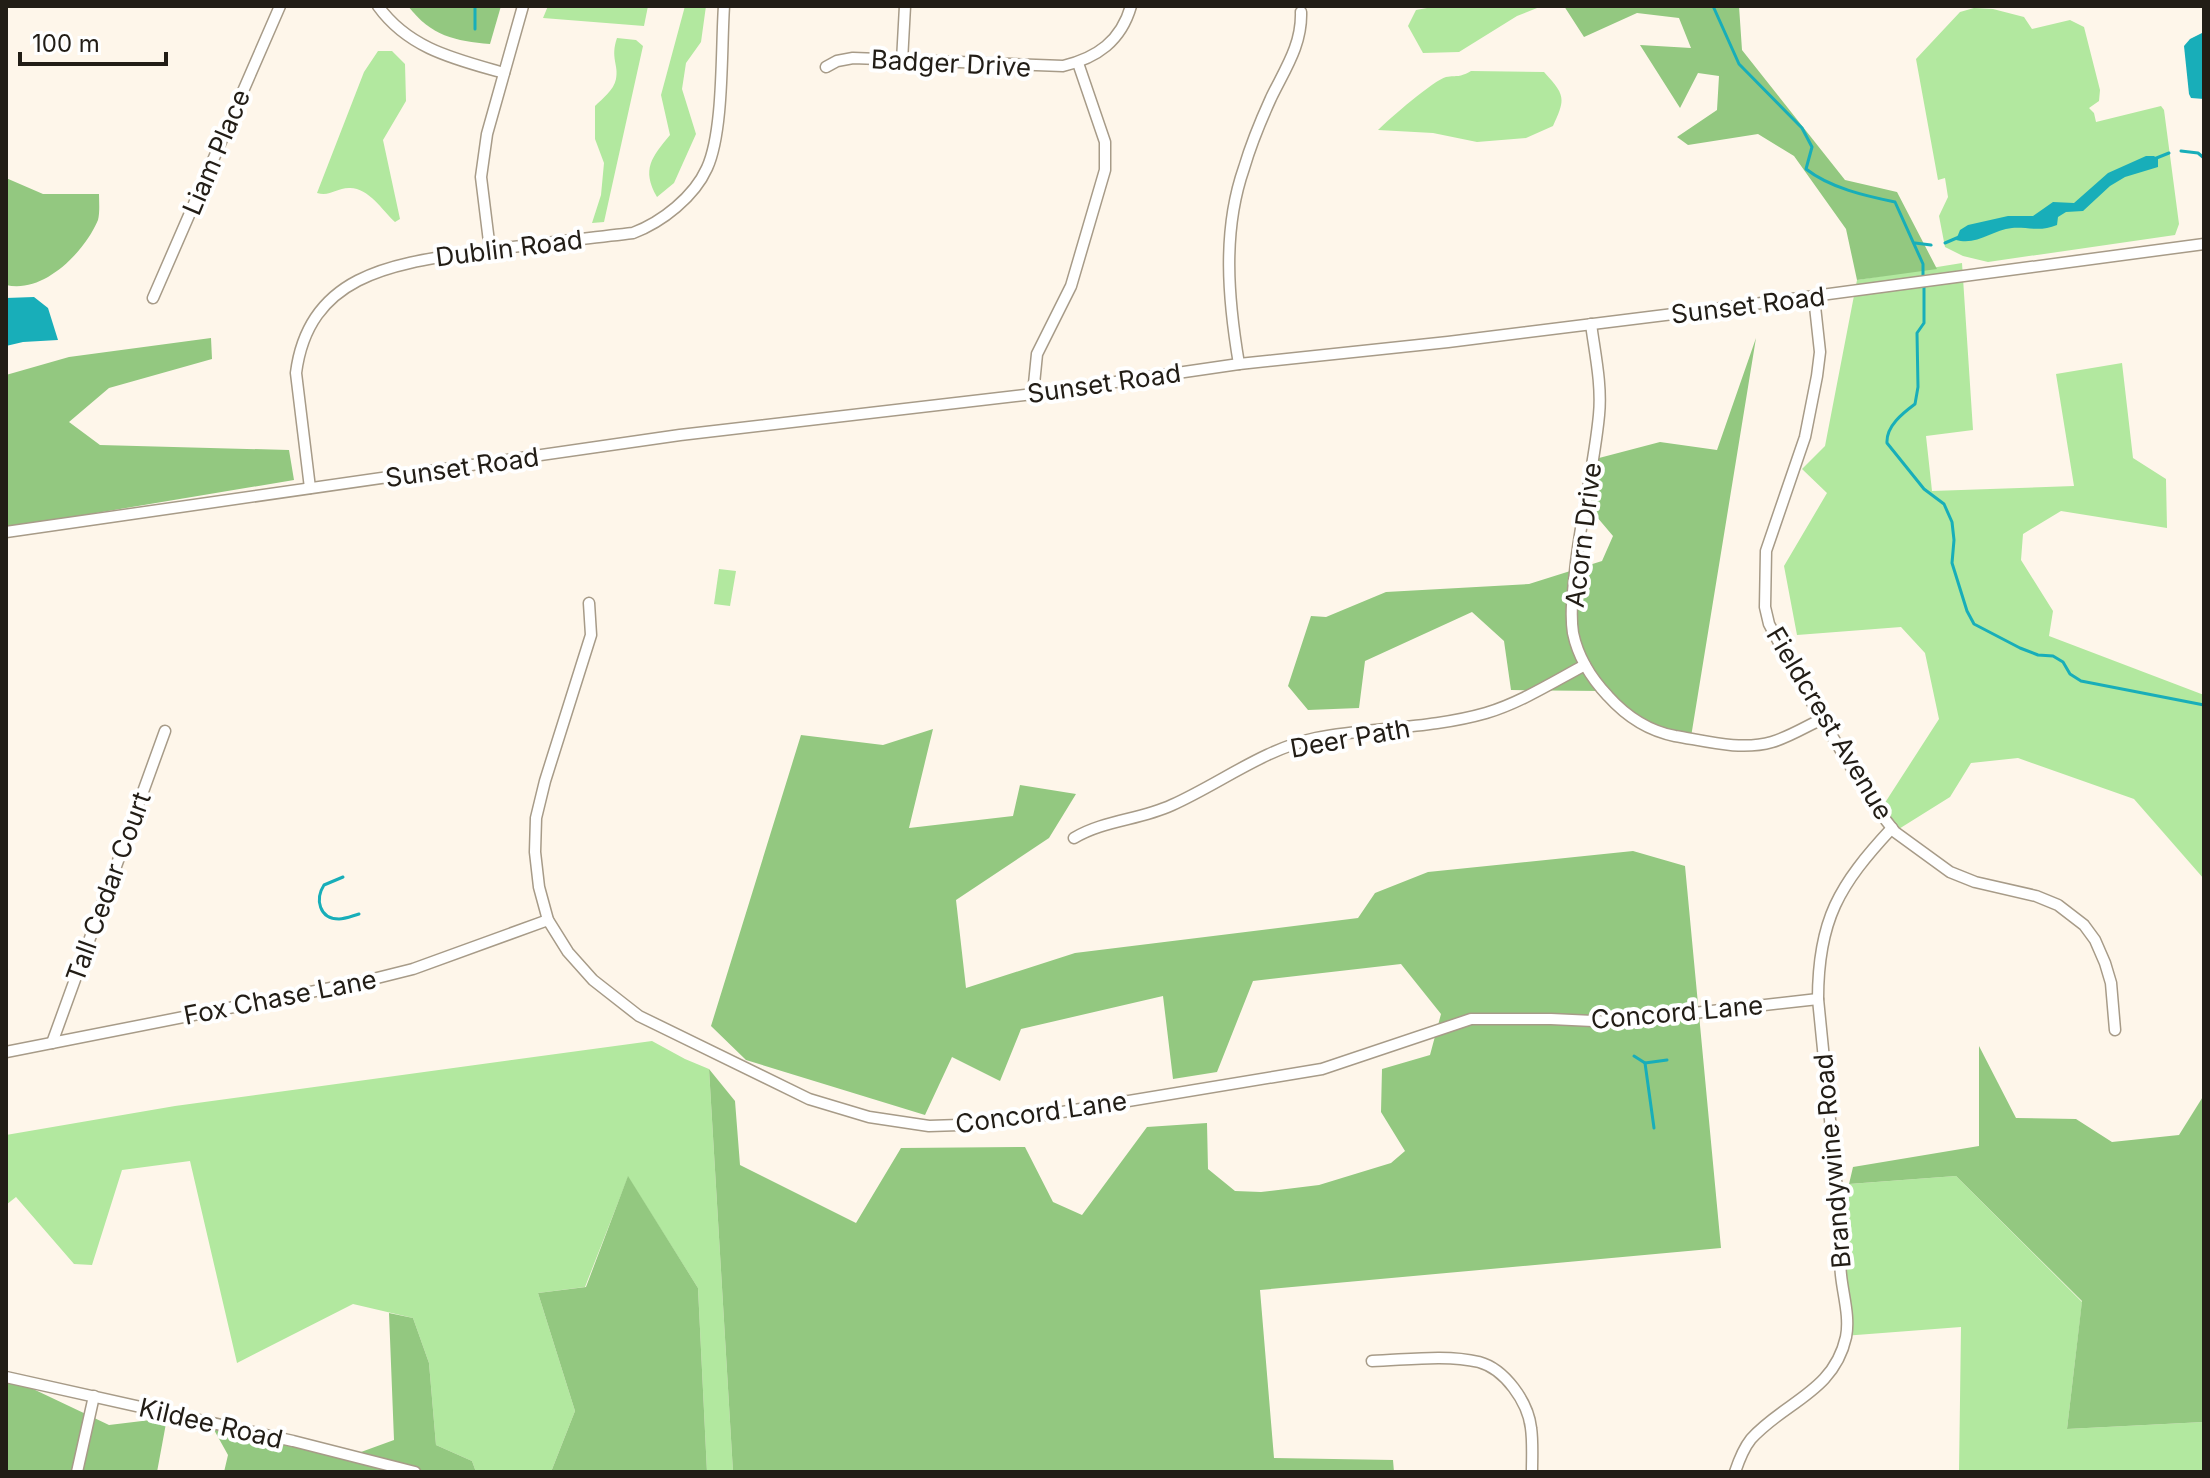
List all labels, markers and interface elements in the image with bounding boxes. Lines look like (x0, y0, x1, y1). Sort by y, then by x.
scale bar (20, 16, 166, 66)
text: 100 m (32, 29, 100, 58)
street label: Badger Drive (870, 43, 1032, 83)
street label: Liam Place (176, 85, 256, 219)
street label: Dublin Road (434, 224, 584, 272)
street label: Sunset Road (1669, 280, 1827, 330)
street label: Sunset Road (1025, 357, 1183, 409)
street label: Sunset Road (383, 441, 541, 493)
street label: Acorn Drive (1559, 461, 1607, 609)
street label: Fieldcrest Avenue (1760, 621, 1900, 825)
street label: Deer Path (1288, 712, 1412, 764)
street label: Tall Cedar Court (59, 788, 157, 986)
street label: Fox Chase Lane (181, 963, 379, 1031)
street label: Concord Lane (1590, 989, 1764, 1035)
street label: Brandywine Road (1807, 1052, 1857, 1270)
street label: Concord Lane (953, 1085, 1129, 1139)
street label: Kildee Road (136, 1391, 286, 1455)

